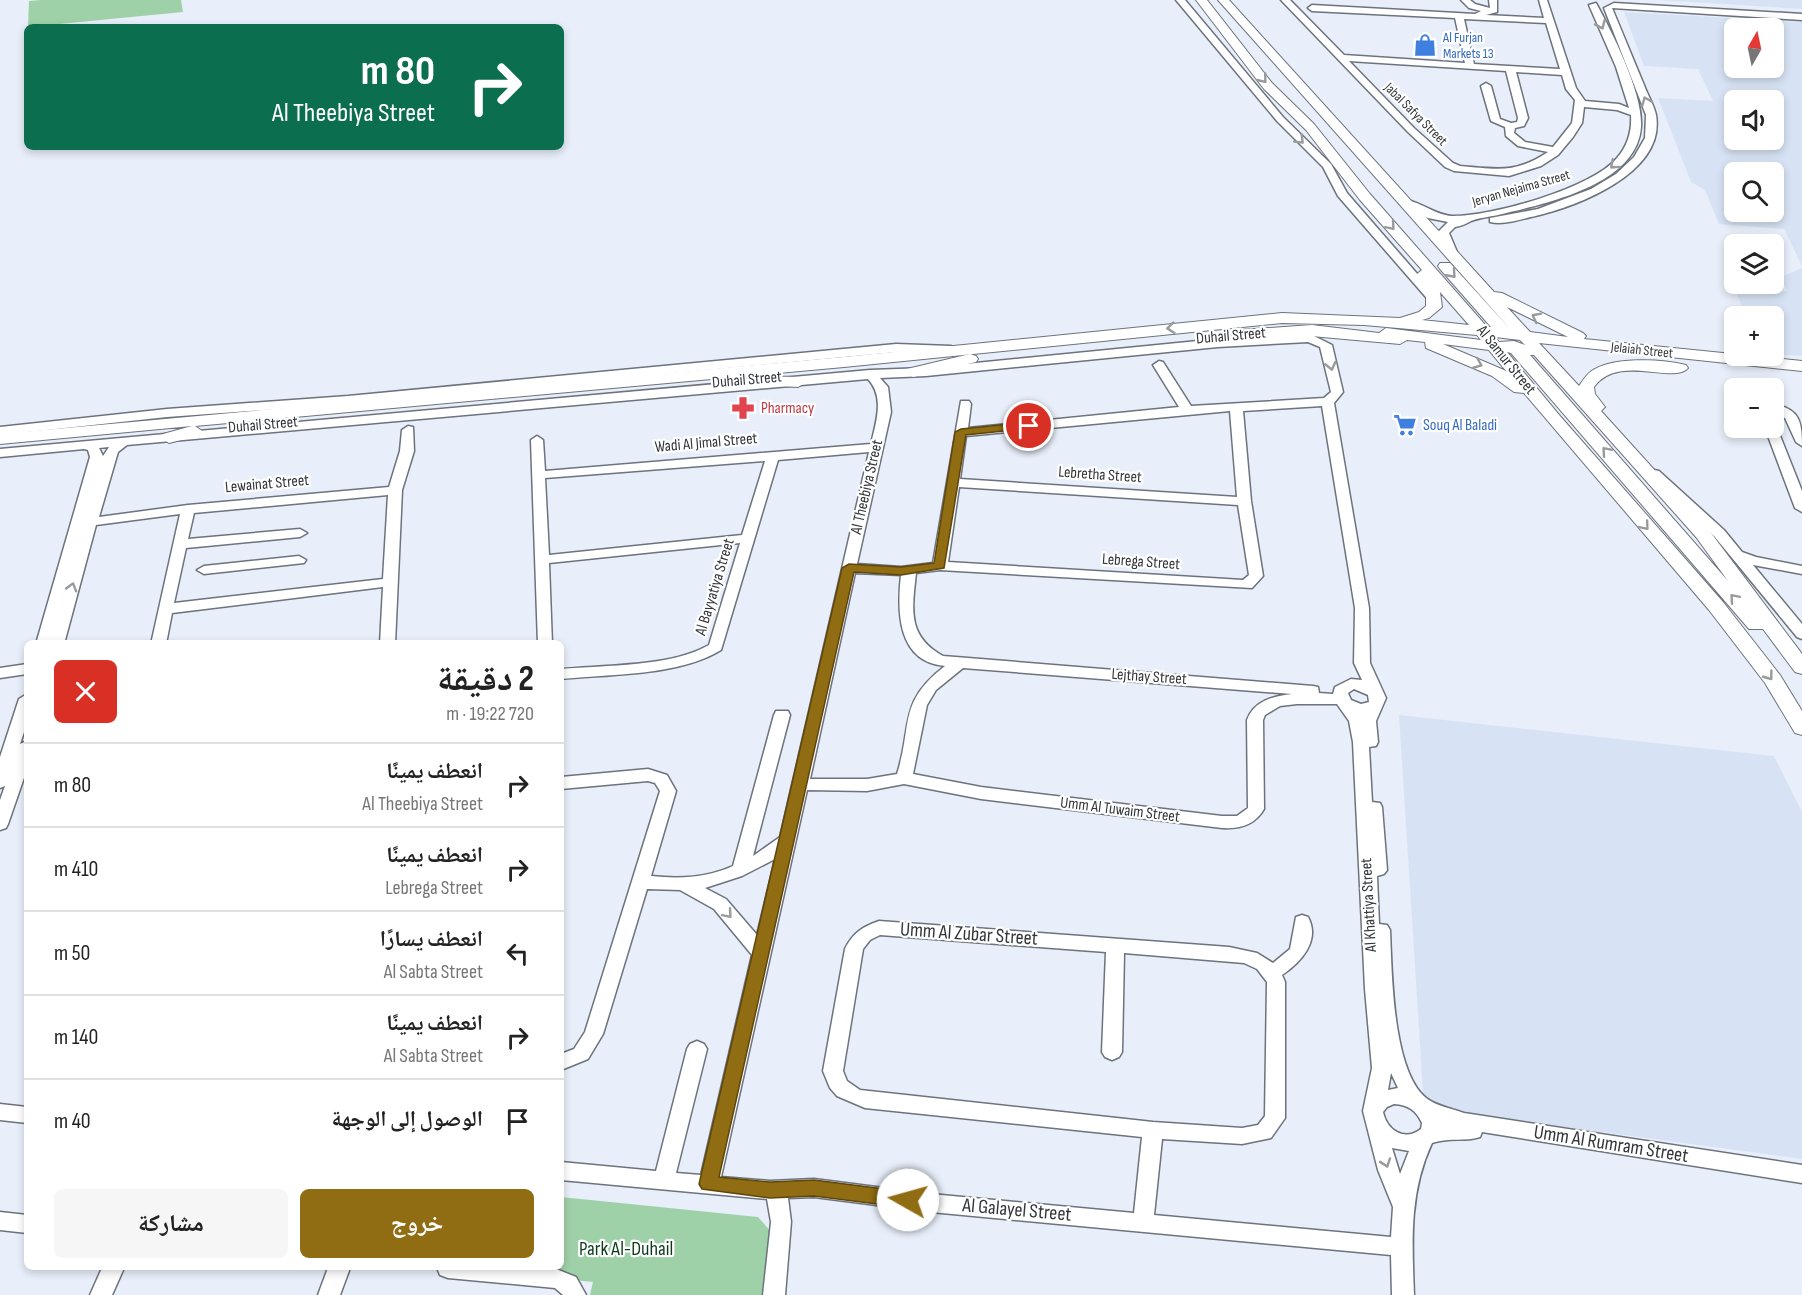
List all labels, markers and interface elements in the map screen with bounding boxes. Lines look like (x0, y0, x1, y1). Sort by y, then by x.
north arrow (1724, 18, 1784, 78)
map controls (1724, 18, 1784, 438)
one-way arrow (1594, 19, 1606, 30)
place label: Al Furjan Markets 13 (1442, 29, 1494, 62)
shop icon: Al Furjan Markets 13 (1412, 32, 1438, 58)
text: 80 m (361, 46, 435, 97)
icon: right (456, 48, 534, 126)
one-way arrow (1255, 72, 1266, 83)
street label: Jabal Safya Street (1380, 78, 1451, 149)
button: sound (1724, 90, 1784, 150)
one-way arrow (1641, 96, 1653, 107)
text: Al Theebiya Street (272, 97, 435, 129)
one-way arrow (1292, 132, 1303, 143)
one-way arrow (1610, 158, 1621, 169)
button: search (1724, 162, 1784, 222)
street label: Jeryan Nejaima Street (1469, 166, 1572, 210)
one-way arrow (1383, 219, 1394, 230)
button: layers (1724, 234, 1784, 294)
one-way arrow (1445, 268, 1456, 278)
button: + (1724, 306, 1784, 366)
one-way arrow (1531, 313, 1542, 324)
one-way arrow (1167, 321, 1176, 334)
street label: Al Samur Street (1472, 321, 1540, 398)
street label: Duhail Street (1195, 323, 1267, 349)
street label: Jelaiah Street (1609, 338, 1674, 362)
one-way arrow (1471, 357, 1482, 369)
one-way arrow (1323, 361, 1336, 371)
street label: Duhail Street (711, 367, 783, 393)
button: − (1724, 378, 1784, 438)
pharmacy icon: Pharmacy (730, 395, 756, 421)
place label: Pharmacy (761, 399, 814, 418)
pin (1003, 400, 1054, 451)
icon: arrive (1012, 409, 1045, 442)
street label: Duhail Street (227, 412, 299, 438)
supermarket icon: Souq Al Baladi (1392, 412, 1418, 438)
place label: Souq Al Baladi (1423, 416, 1497, 435)
street label: Wadi Al Jimal Street (654, 429, 758, 457)
street label: Al Theebiya Street (847, 438, 887, 537)
one-way arrow (1602, 447, 1613, 458)
street label: Lebretha Street (1058, 463, 1143, 487)
street label: Lewainat Street (224, 471, 310, 497)
one-way arrow (1637, 519, 1648, 530)
street label: Al Bayyatiya Street (691, 536, 739, 639)
street label: Lebrega Street (1101, 550, 1181, 574)
one-way arrow (65, 582, 77, 593)
one-way arrow (1730, 594, 1741, 605)
text: 2 دقيقة (437, 658, 534, 701)
button: close (54, 660, 117, 723)
street label: Lejthay Street (1111, 665, 1187, 689)
one-way arrow (1762, 669, 1773, 680)
text: 720 m · 19:22 (446, 702, 534, 726)
text: انعطف يمينًا (386, 758, 483, 785)
icon: right (501, 769, 534, 802)
text: 80 m (54, 772, 91, 799)
text: Al Theebiya Street (362, 792, 483, 816)
street label: Umm Al Tuwaim Street (1059, 793, 1181, 827)
text: انعطف يمينًا (386, 842, 483, 869)
icon: right (501, 853, 534, 886)
text: 410 m (54, 856, 98, 883)
street label: Al Khattiya Street (1357, 857, 1381, 953)
text: Lebrega Street (385, 876, 483, 900)
one-way arrow (721, 907, 732, 918)
street label: Umm Al Zubar Street (899, 917, 1039, 951)
text: انعطف يسارًا (380, 926, 483, 953)
icon: left (501, 937, 534, 970)
text: 50 m (54, 940, 90, 967)
text: Al Sabta Street (384, 960, 483, 984)
text: انعطف يمينًا (386, 1010, 483, 1037)
icon: right (501, 1021, 534, 1054)
text: 140 m (54, 1024, 98, 1051)
text: Al Sabta Street (384, 1044, 483, 1068)
icon: arrive (501, 1105, 534, 1138)
text: الوصول إلى الوجهة (331, 1106, 483, 1133)
text: 40 m (54, 1108, 91, 1135)
street label: Umm Al Rumram Street (1532, 1120, 1690, 1168)
one-way arrow (1379, 1158, 1391, 1168)
position arrow (876, 1168, 940, 1232)
button: مشاركة (54, 1189, 288, 1258)
button: خروج (300, 1189, 534, 1258)
street label: Al Galayel Street (961, 1193, 1072, 1227)
park label: Park Al-Duhail (579, 1237, 673, 1261)

